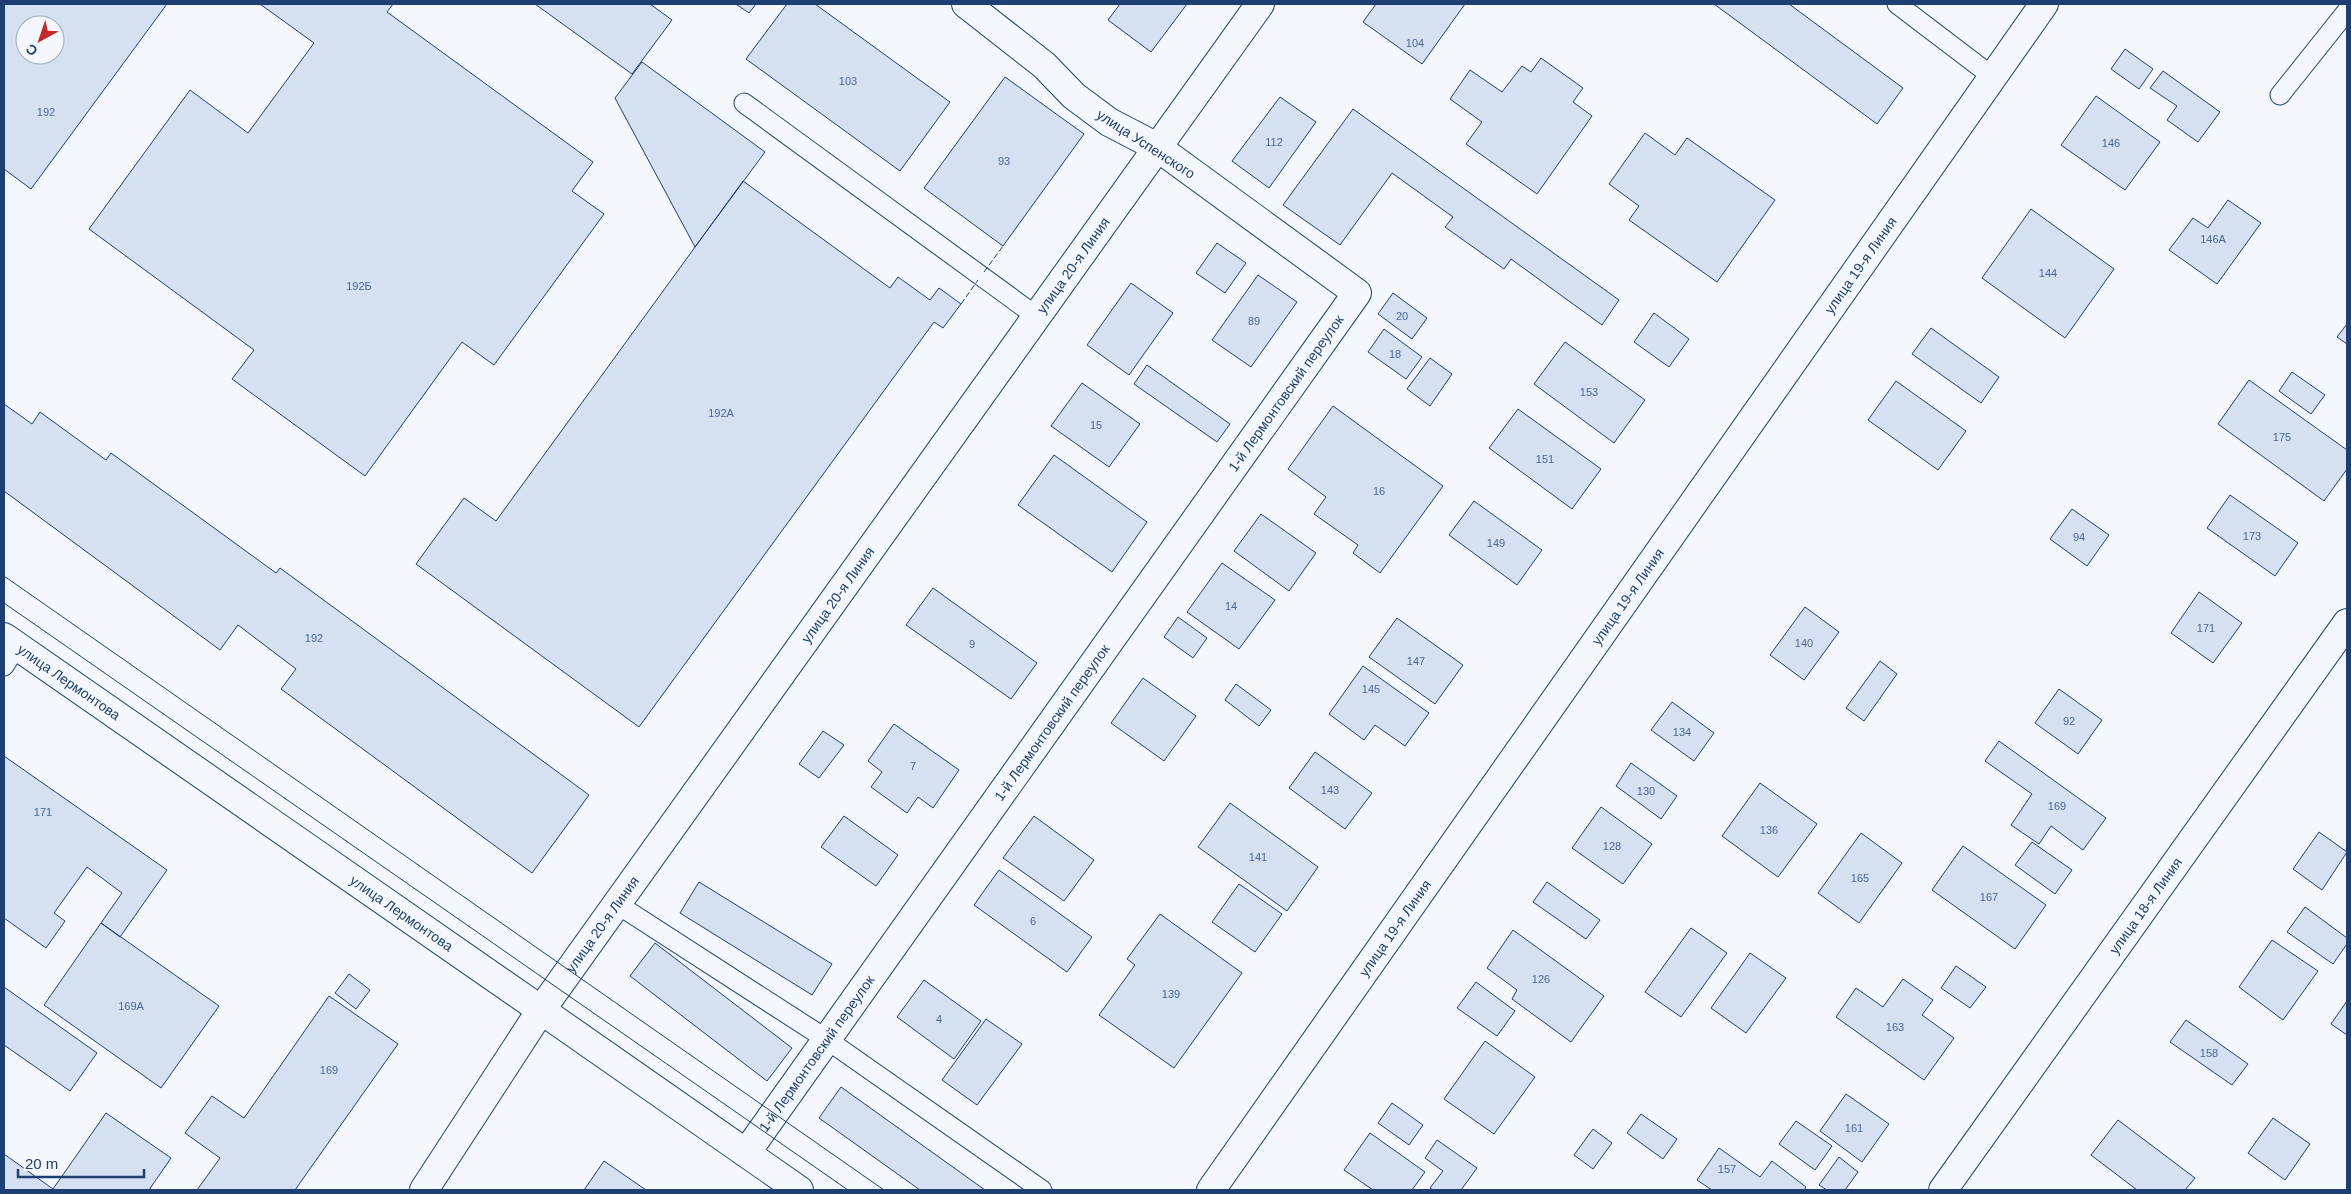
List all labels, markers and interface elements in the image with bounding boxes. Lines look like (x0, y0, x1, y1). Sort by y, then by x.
north arrow (15, 15, 65, 65)
house number: 104 (1406, 37, 1424, 49)
text: С (23, 41, 41, 59)
house number: 103 (839, 75, 857, 87)
house number: 192 (37, 106, 55, 118)
street label: улица Успенского (1094, 106, 1198, 182)
house number: 112 (1265, 136, 1283, 148)
house number: 146 (2102, 137, 2120, 149)
house number: 93 (998, 155, 1010, 167)
street label: улица 20-я Линия (1033, 214, 1113, 316)
street label: улица 19-я Линия (1821, 214, 1900, 317)
house number: 146А (2200, 233, 2227, 245)
house number: 144 (2039, 267, 2057, 279)
house number: 192Б (346, 280, 372, 292)
house number: 20 (1396, 310, 1408, 322)
street label: 1-й Лермонтовский переулок (1225, 311, 1347, 474)
house number: 89 (1248, 315, 1260, 327)
house number: 18 (1389, 348, 1401, 360)
house number: 153 (1580, 386, 1598, 398)
house number: 192А (708, 407, 735, 419)
house number: 15 (1090, 419, 1102, 431)
house number: 175 (2273, 431, 2291, 443)
house number: 151 (1536, 453, 1554, 465)
house number: 16 (1373, 485, 1385, 497)
house number: 173 (2243, 530, 2261, 542)
house number: 94 (2073, 531, 2085, 543)
house number: 149 (1487, 537, 1505, 549)
street label: улица 20-я Линия (798, 544, 877, 646)
street label: улица 19-я Линия (1588, 545, 1667, 648)
house number: 14 (1225, 600, 1237, 612)
house number: 171 (2197, 622, 2215, 634)
house number: 192 (305, 632, 323, 644)
house number: 140 (1795, 637, 1813, 649)
house number: 9 (969, 638, 975, 650)
street label: улица Лермонтова (14, 641, 124, 723)
street label: 1-й Лермонтовский переулок (991, 641, 1113, 804)
house number: 147 (1407, 655, 1425, 667)
house number: 145 (1362, 683, 1380, 695)
house number: 92 (2063, 715, 2075, 727)
house number: 134 (1673, 726, 1691, 738)
house number: 7 (910, 760, 916, 772)
house number: 143 (1321, 784, 1339, 796)
house number: 130 (1637, 785, 1655, 797)
house number: 169 (2048, 800, 2066, 812)
house number: 171 (34, 806, 52, 818)
house number: 136 (1760, 824, 1778, 836)
house number: 128 (1603, 840, 1621, 852)
house number: 141 (1249, 851, 1267, 863)
street label: улица 18-я Линия (2106, 855, 2185, 957)
street label: улица Лермонтова (347, 872, 456, 954)
house number: 165 (1851, 872, 1869, 884)
street label: улица 20-я Линия (562, 873, 642, 975)
street label: улица 19-я Линия (1356, 877, 1434, 980)
house number: 167 (1980, 891, 1998, 903)
house number: 6 (1030, 915, 1036, 927)
street label: 1-й Лермонтовский переулок (756, 972, 878, 1135)
house number: 126 (1532, 973, 1550, 985)
house number: 139 (1162, 988, 1180, 1000)
house number: 169А (118, 1000, 145, 1012)
house number: 4 (936, 1013, 942, 1025)
house number: 163 (1886, 1021, 1904, 1033)
house number: 158 (2200, 1047, 2218, 1059)
house number: 169 (320, 1064, 338, 1076)
house number: 161 (1845, 1122, 1863, 1134)
scale bar (18, 1146, 144, 1178)
text: 20 m (25, 1155, 58, 1172)
house number: 157 (1718, 1163, 1736, 1175)

